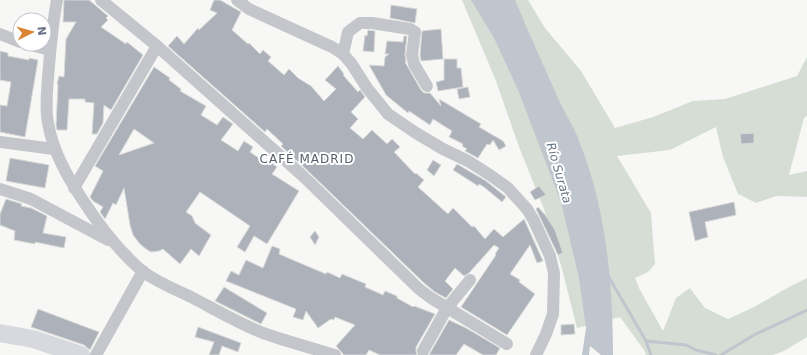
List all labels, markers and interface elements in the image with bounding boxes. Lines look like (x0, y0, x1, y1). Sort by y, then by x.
north arrow (12, 12, 52, 52)
text: N (35, 26, 48, 36)
water label: Río Surata (544, 141, 574, 205)
district label: CAFÉ MADRID (260, 151, 354, 166)

